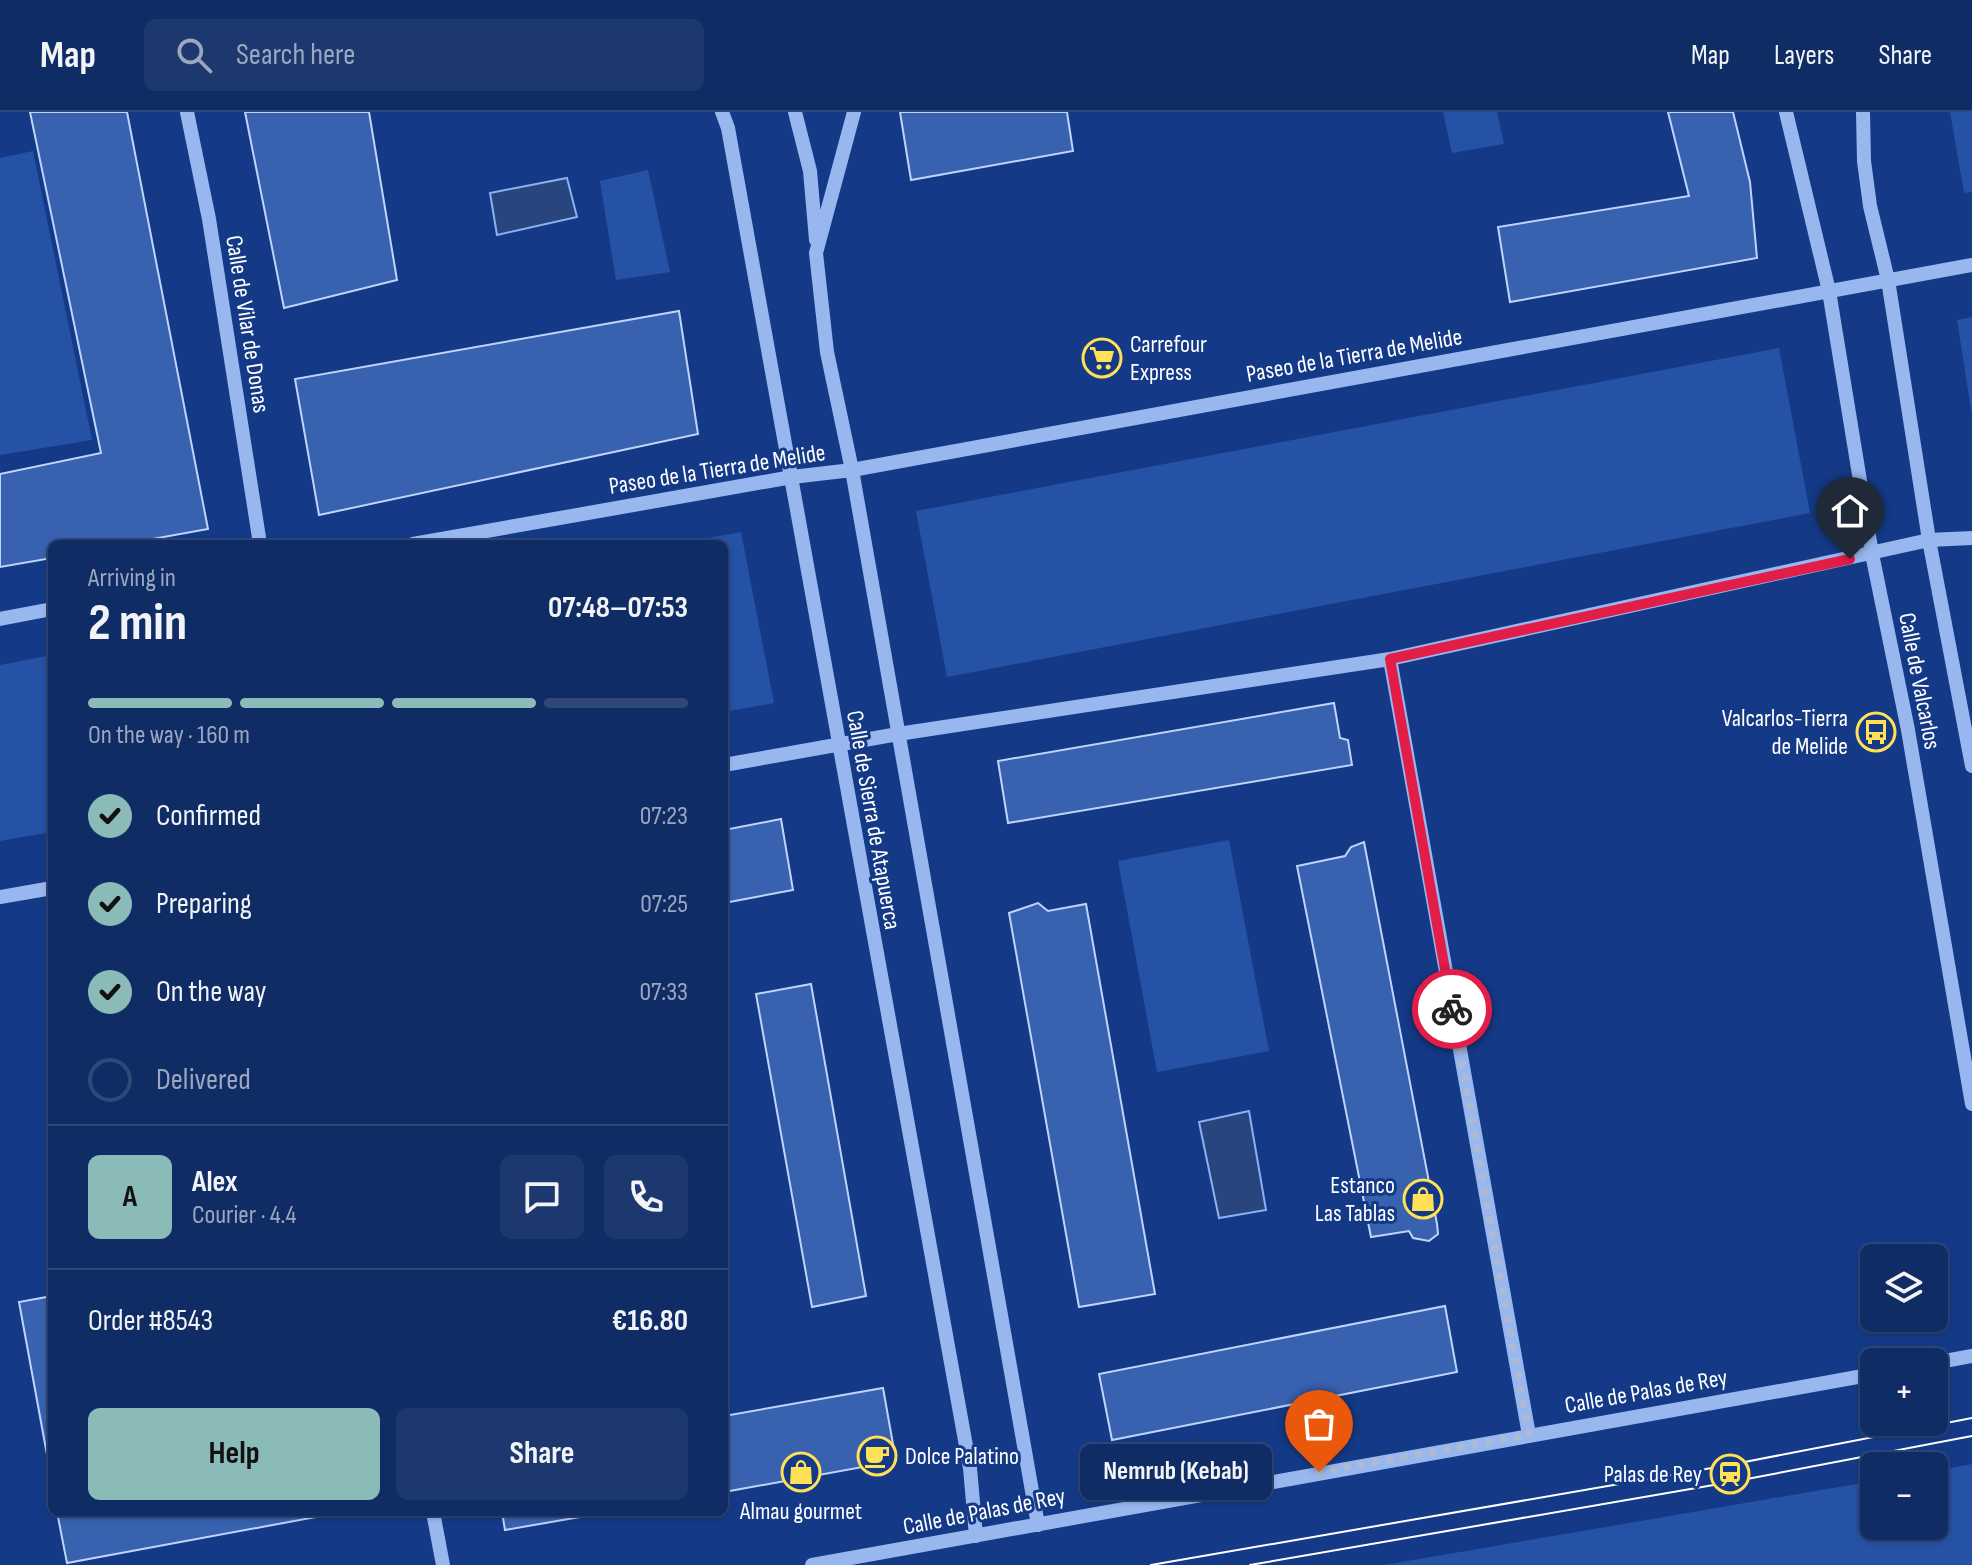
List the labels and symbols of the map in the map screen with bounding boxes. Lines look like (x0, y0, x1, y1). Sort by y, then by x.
street label: Calle de Vilar de Donas (219, 233, 276, 415)
street label: Paseo de la Tierra de Melide (1244, 322, 1464, 389)
place label: Carrefour Express (1130, 330, 1207, 387)
supermarket icon: Carrefour Express (1081, 337, 1123, 379)
street label: Paseo de la Tierra de Melide (607, 438, 827, 501)
pin (1816, 477, 1884, 559)
street label: Calle de Valcarlos (1892, 610, 1947, 752)
place label: Valcarlos-Tierra de Melide (1722, 704, 1848, 761)
street label: Calle de Sierra de Atapuerca (840, 708, 907, 932)
bus stop icon: Valcarlos-Tierra de Melide (1855, 711, 1897, 753)
courier (1412, 969, 1492, 1049)
place label: Estanco Las Tablas (1315, 1171, 1395, 1228)
shop icon: Estanco Las Tablas (1402, 1178, 1444, 1220)
street label: Calle de Palas de Rey (1563, 1363, 1730, 1420)
pin (1285, 1390, 1353, 1472)
cafe icon: Dolce Palatino (856, 1435, 898, 1477)
place label: Dolce Palatino (905, 1442, 1019, 1471)
callout: Nemrub (Kebab) (1079, 1444, 1271, 1500)
shop icon: Almau gourmet (780, 1451, 822, 1493)
station icon: Palas de Rey (1709, 1453, 1751, 1495)
place label: Palas de Rey (1604, 1460, 1702, 1489)
street label: Calle de Palas de Rey (901, 1482, 1068, 1541)
place label: Almau gourmet (739, 1497, 862, 1526)

